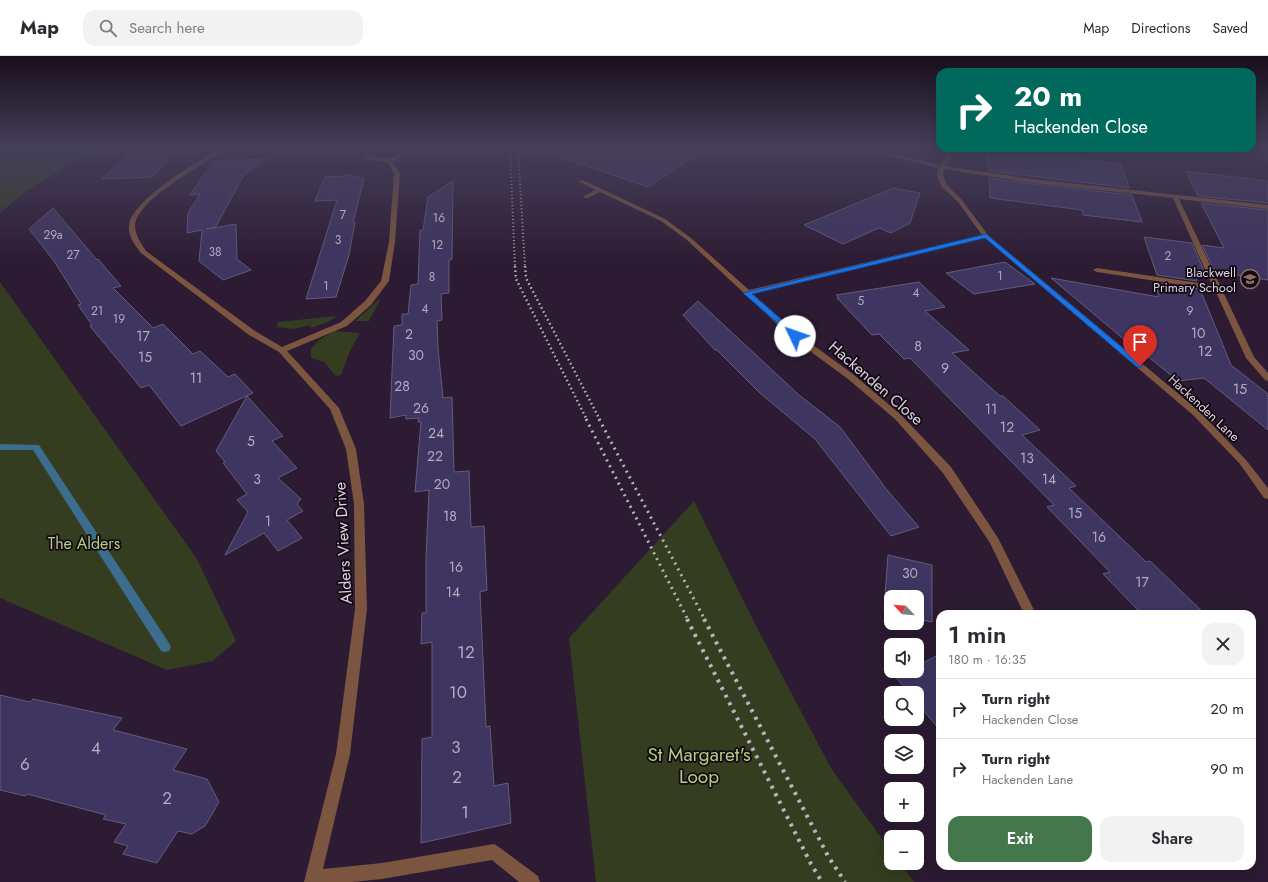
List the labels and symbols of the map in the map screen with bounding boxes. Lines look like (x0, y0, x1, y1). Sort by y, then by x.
house number: 7 (340, 206, 347, 224)
house number: 16 (433, 209, 445, 227)
house number: 29a (43, 226, 63, 244)
house number: 3 (335, 231, 342, 249)
house number: 12 (431, 236, 443, 254)
house number: 38 (208, 243, 222, 261)
house number: 27 (66, 246, 80, 264)
house number: 2 (1165, 247, 1172, 265)
place label: Blackwell Primary School (1153, 263, 1236, 297)
house number: 1 (997, 267, 1003, 285)
house number: 8 (429, 268, 435, 286)
school or university icon: Blackwell Primary School (1239, 268, 1261, 290)
house number: 1 (323, 277, 329, 295)
house number: 4 (913, 284, 920, 302)
house number: 5 (858, 292, 865, 310)
house number: 4 (422, 300, 429, 318)
house number: 21 (91, 302, 103, 320)
house number: 9 (1187, 302, 1194, 320)
house number: 19 (113, 310, 125, 328)
position arrow (774, 315, 816, 357)
house number: 10 (1191, 323, 1205, 343)
house number: 2 (405, 324, 413, 344)
pin (1123, 325, 1157, 366)
house number: 17 (136, 326, 150, 346)
street label: Hackenden Close (824, 335, 928, 431)
house number: 8 (914, 336, 922, 356)
house number: 12 (1198, 341, 1212, 361)
house number: 30 (408, 345, 424, 365)
house number: 15 (138, 347, 152, 367)
house number: 9 (941, 358, 949, 378)
house number: 11 (190, 368, 202, 388)
street label: Hackenden Lane (1164, 370, 1244, 446)
house number: 28 (394, 376, 410, 396)
house number: 15 (1233, 379, 1247, 399)
house number: 26 (413, 398, 429, 418)
house number: 11 (985, 399, 997, 419)
house number: 12 (1000, 417, 1014, 437)
house number: 24 (428, 423, 444, 443)
house number: 5 (247, 431, 255, 451)
house number: 22 (427, 446, 443, 466)
house number: 13 (1020, 448, 1034, 468)
house number: 3 (253, 469, 261, 489)
house number: 14 (1042, 469, 1056, 489)
house number: 20 (434, 474, 450, 494)
street label: Alders View Drive (328, 481, 358, 605)
house number: 15 (1068, 503, 1082, 523)
house number: 18 (443, 506, 457, 526)
house number: 1 (265, 511, 271, 531)
house number: 16 (1092, 527, 1106, 547)
park label: The Alders (48, 532, 120, 555)
house number: 16 (449, 557, 463, 577)
house number: 30 (902, 563, 918, 583)
house number: 17 (1135, 572, 1149, 592)
house number: 14 (446, 582, 460, 602)
north arrow (884, 590, 924, 630)
house number: 12 (457, 640, 475, 664)
house number: 10 (449, 680, 467, 704)
house number: 3 (451, 735, 461, 759)
house number: 4 (91, 736, 101, 760)
park label: St Margaret's Loop (647, 741, 751, 790)
house number: 6 (20, 752, 30, 776)
house number: 2 (452, 765, 462, 789)
house number: 2 (162, 786, 172, 810)
house number: 1 (461, 800, 469, 824)

